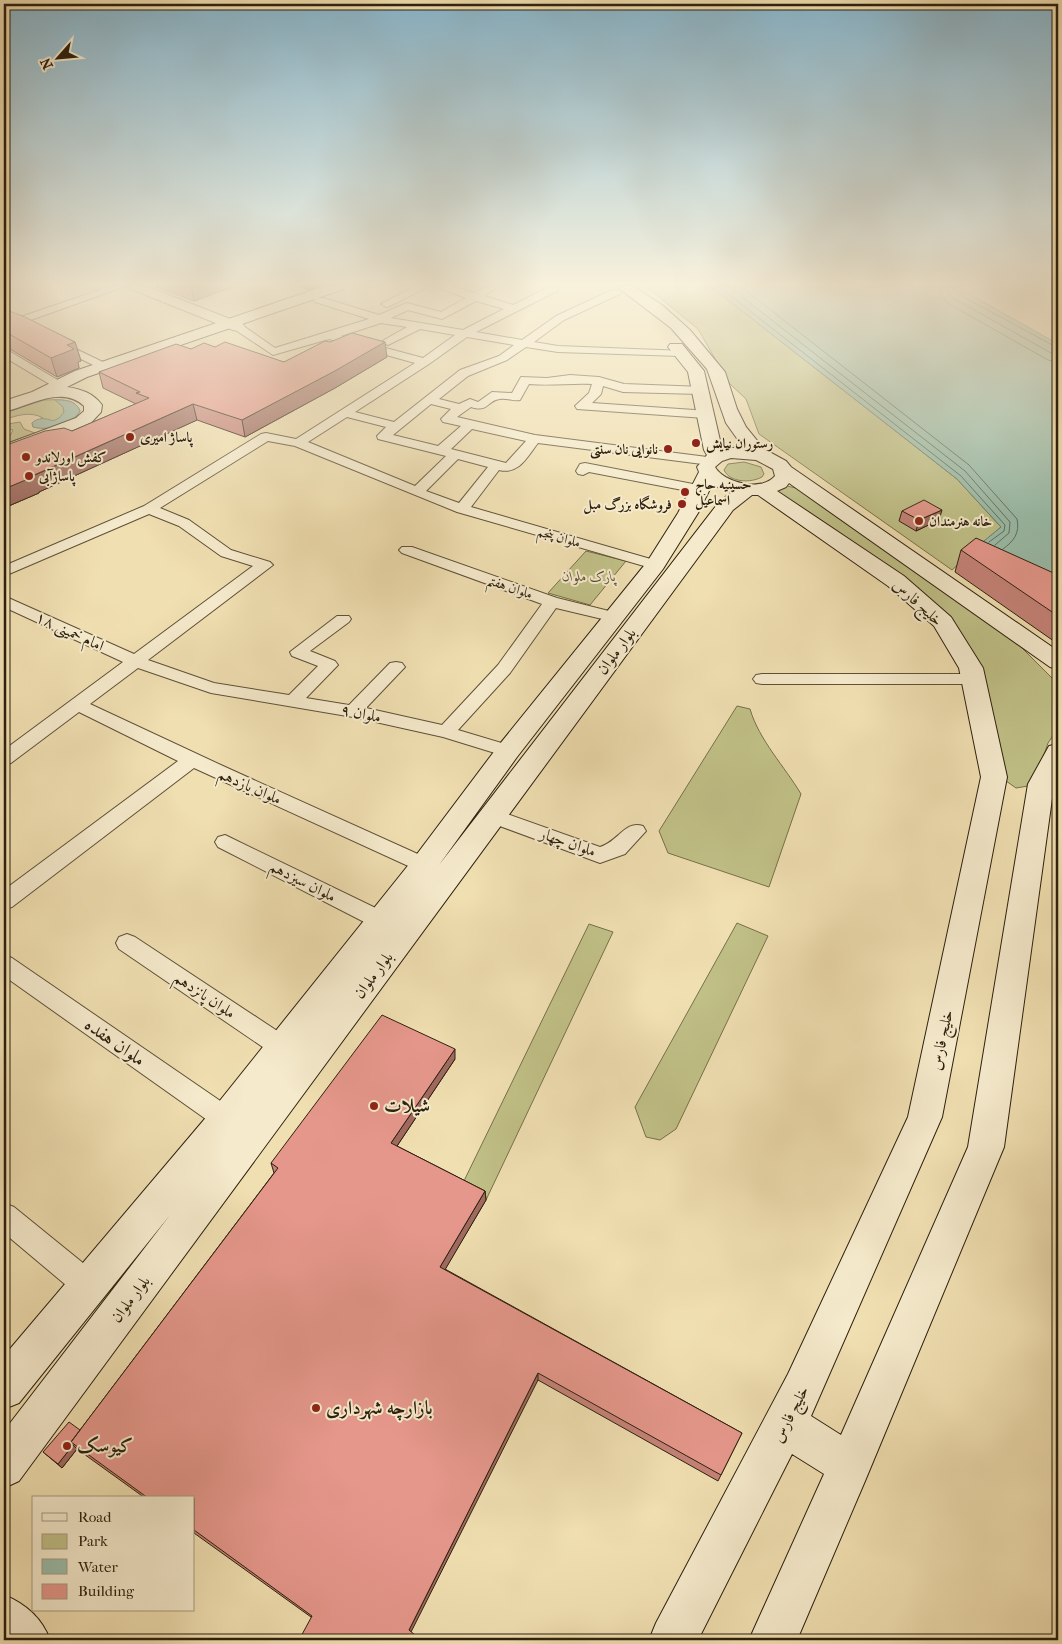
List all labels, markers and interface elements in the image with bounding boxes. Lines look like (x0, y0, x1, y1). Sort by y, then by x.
north arrow (32, 32, 82, 82)
text: N (37, 55, 57, 72)
place label: پاساژ امیری (140, 429, 194, 448)
marker: پاساژ امیری (124, 431, 136, 443)
place label: رستوران نیایش (706, 435, 774, 453)
marker: رستوران نیایش (690, 437, 702, 449)
place label: نانوایی نان سنتی (590, 441, 658, 459)
marker: نانوایی نان سنتی (662, 443, 674, 455)
place label: کفش اورلاندو (34, 449, 107, 467)
marker: کفش اورلاندو (20, 451, 32, 463)
place label: پاساژآبی (38, 468, 76, 487)
marker: پاساژآبی (23, 470, 35, 482)
place label: حسینیه حاج اسماعیل (695, 476, 752, 510)
marker: حسینیه حاج اسماعیل (679, 486, 691, 498)
place label: فروشگاه بزرگ مبل (583, 495, 672, 514)
marker: فروشگاه بزرگ مبل (676, 498, 688, 510)
place label: خانه هنرمندان (929, 513, 993, 530)
marker: خانه هنرمندان (913, 515, 925, 527)
street label: ملوان پنجم (534, 523, 583, 556)
park label: پارک ملوان (562, 568, 617, 587)
street label: ملوان هفتم (483, 571, 535, 607)
street label: خلیج فارس (886, 575, 947, 633)
street label: امام خمینی ۱۸ (31, 607, 107, 660)
street label: بلوار ملوان (592, 624, 640, 678)
street label: ملوان ۹ (339, 699, 383, 727)
street label: ملوان یازدهم (213, 764, 285, 814)
street label: ملوان چهار (535, 823, 599, 861)
street label: ملوان سیزدهم (264, 856, 339, 911)
street label: بلوار ملوان (349, 948, 397, 1002)
street label: ملوان پانزدهم (167, 968, 239, 1027)
street label: خلیج فارس (925, 1008, 962, 1073)
street label: ملوان هفده (80, 1013, 150, 1071)
place label: شیلات (384, 1095, 430, 1117)
marker: شیلات (368, 1100, 380, 1112)
street label: بلوار ملوان (106, 1272, 154, 1326)
street label: خلیج فارس (768, 1382, 817, 1448)
place label: بازارچه شهرداری (326, 1397, 433, 1421)
marker: بازارچه شهرداری (310, 1402, 322, 1414)
place label: کیوسک (77, 1435, 133, 1458)
marker: کیوسک (61, 1440, 73, 1452)
legend (32, 1496, 195, 1612)
text: Road (78, 1508, 112, 1526)
text: Park (78, 1532, 108, 1550)
text: Water (77, 1558, 118, 1576)
text: Building (78, 1582, 135, 1600)

